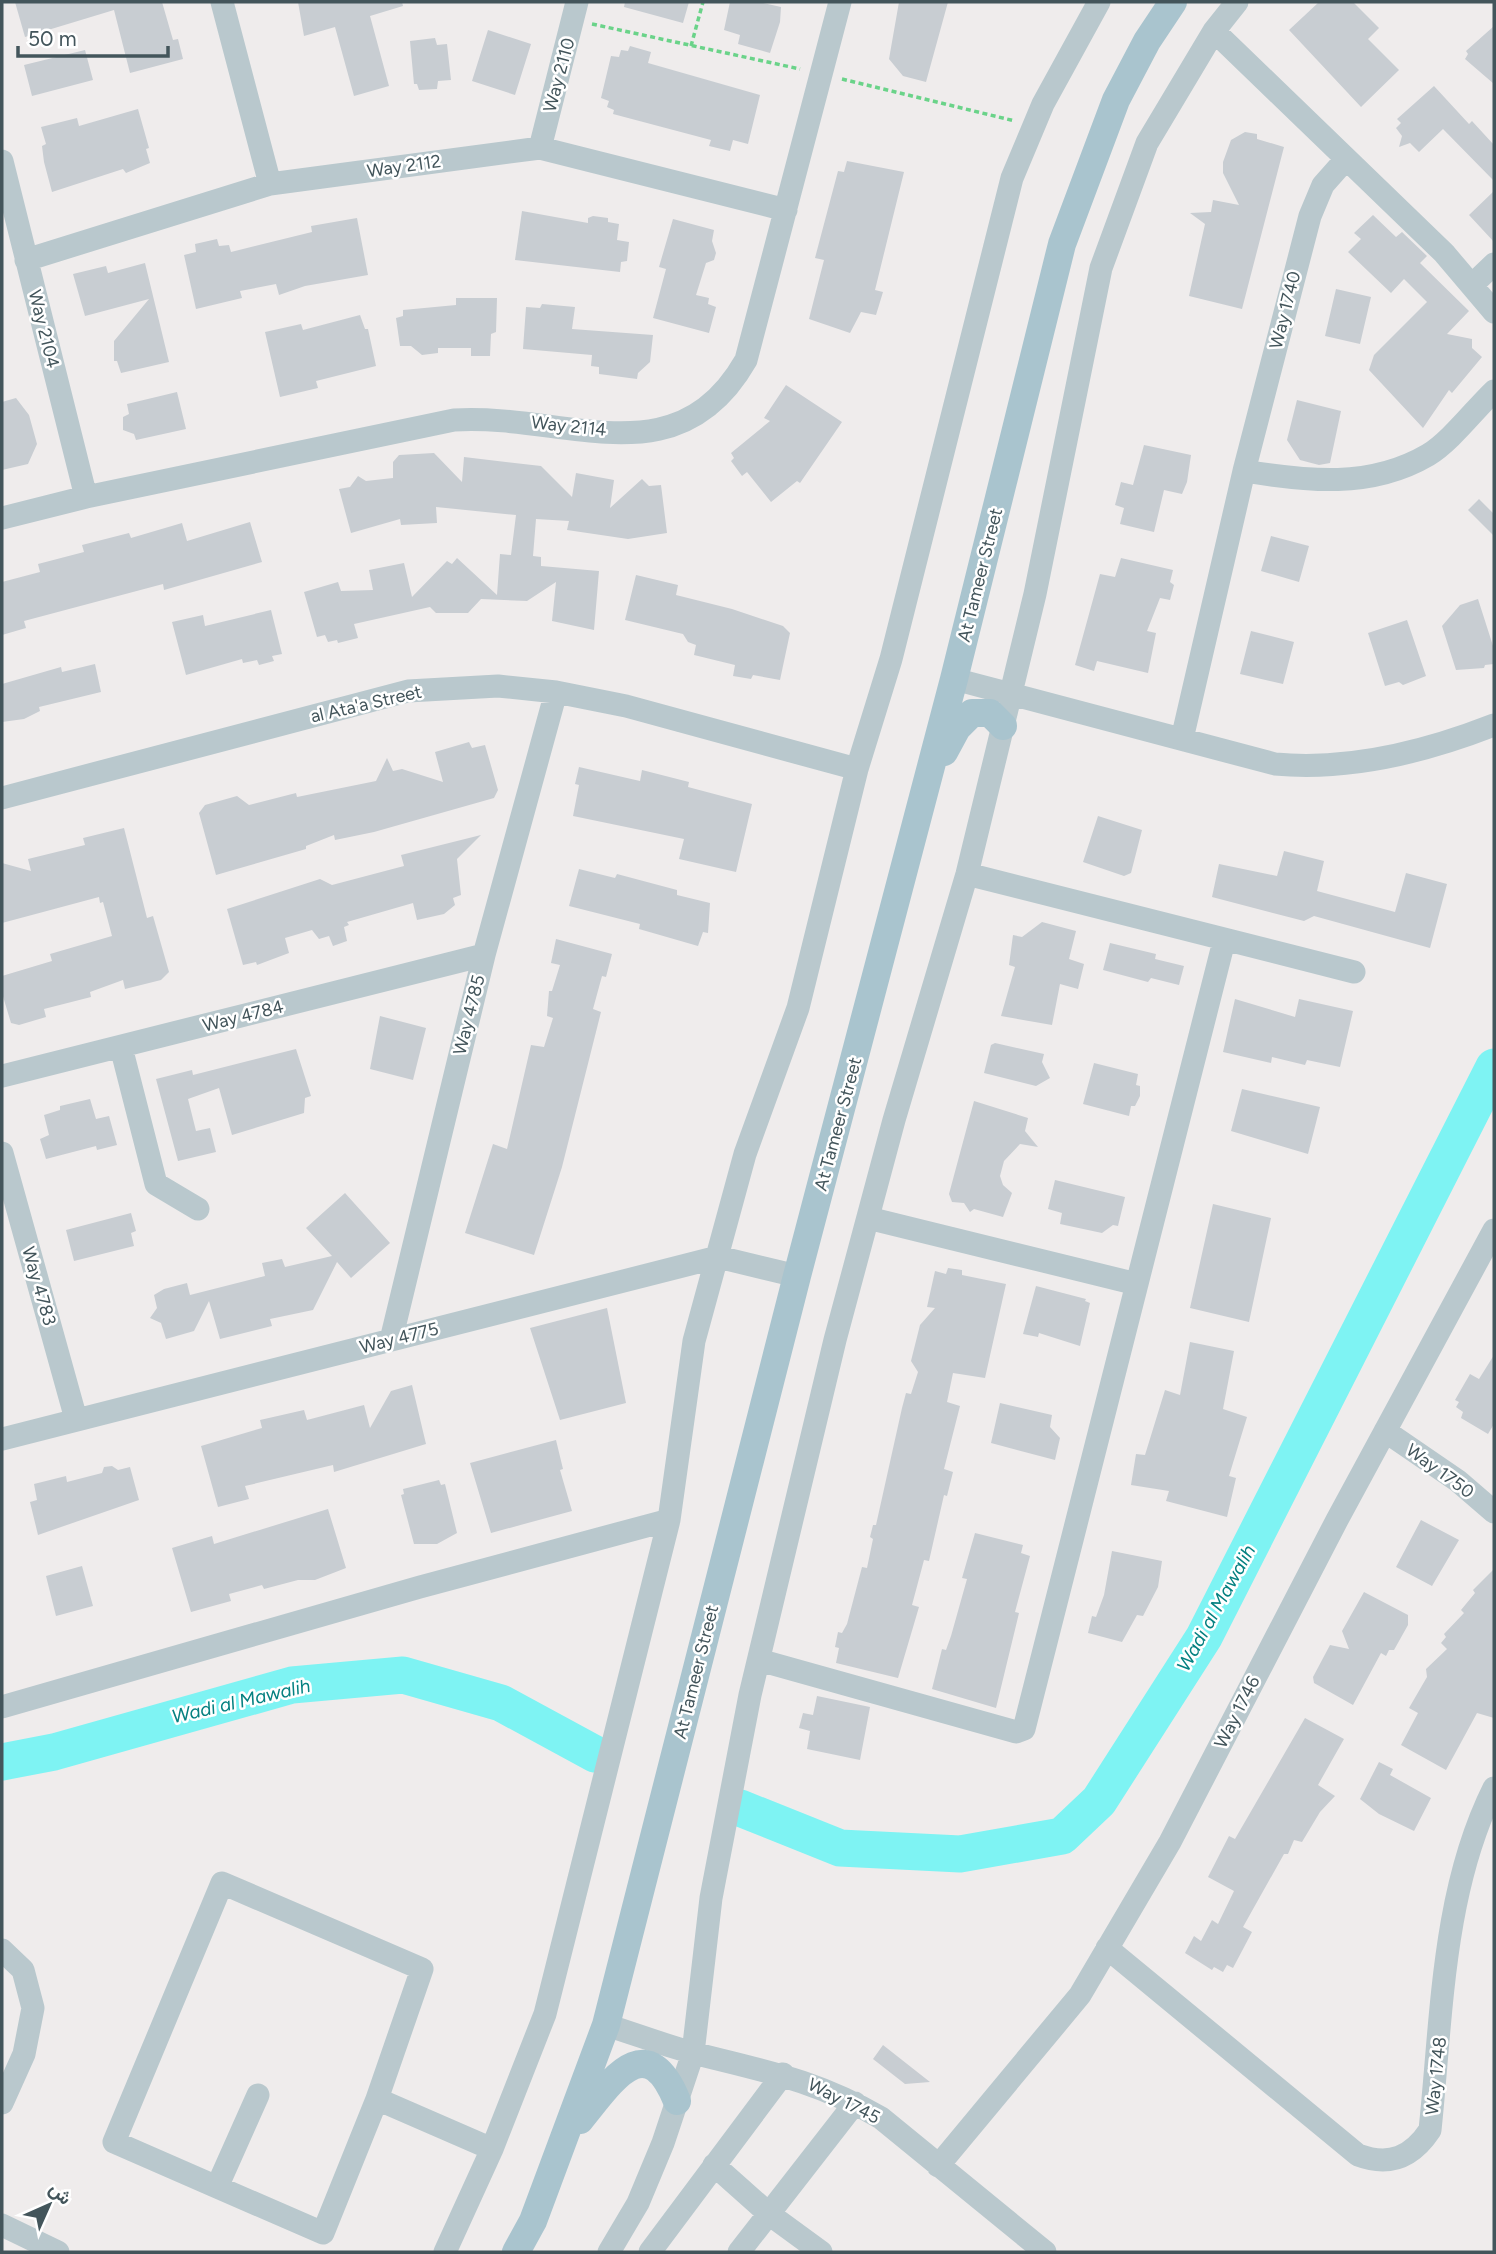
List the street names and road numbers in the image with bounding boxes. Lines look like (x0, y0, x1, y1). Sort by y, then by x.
street label: Way 2110 (539, 35, 579, 115)
street label: Way 2112 (366, 150, 442, 182)
street label: Way 1740 (1265, 269, 1305, 351)
street label: Way 2104 (24, 288, 64, 370)
street label: Way 2114 (530, 411, 608, 441)
street label: At Tameer Street (953, 506, 1007, 644)
street label: al Ata'a Street (308, 680, 424, 727)
street label: Way 4785 (448, 973, 490, 1057)
street label: Way 4784 (200, 995, 286, 1037)
street label: At Tameer Street (810, 1055, 866, 1193)
street label: Way 4783 (17, 1244, 61, 1328)
street label: Way 4775 (357, 1318, 441, 1358)
street label: Way 1750 (1402, 1439, 1478, 1503)
street label: At Tameer Street (669, 1603, 723, 1741)
street label: Way 1746 (1209, 1672, 1265, 1752)
street label: Way 1748 (1421, 2036, 1451, 2116)
street label: Way 1745 (804, 2073, 884, 2129)

